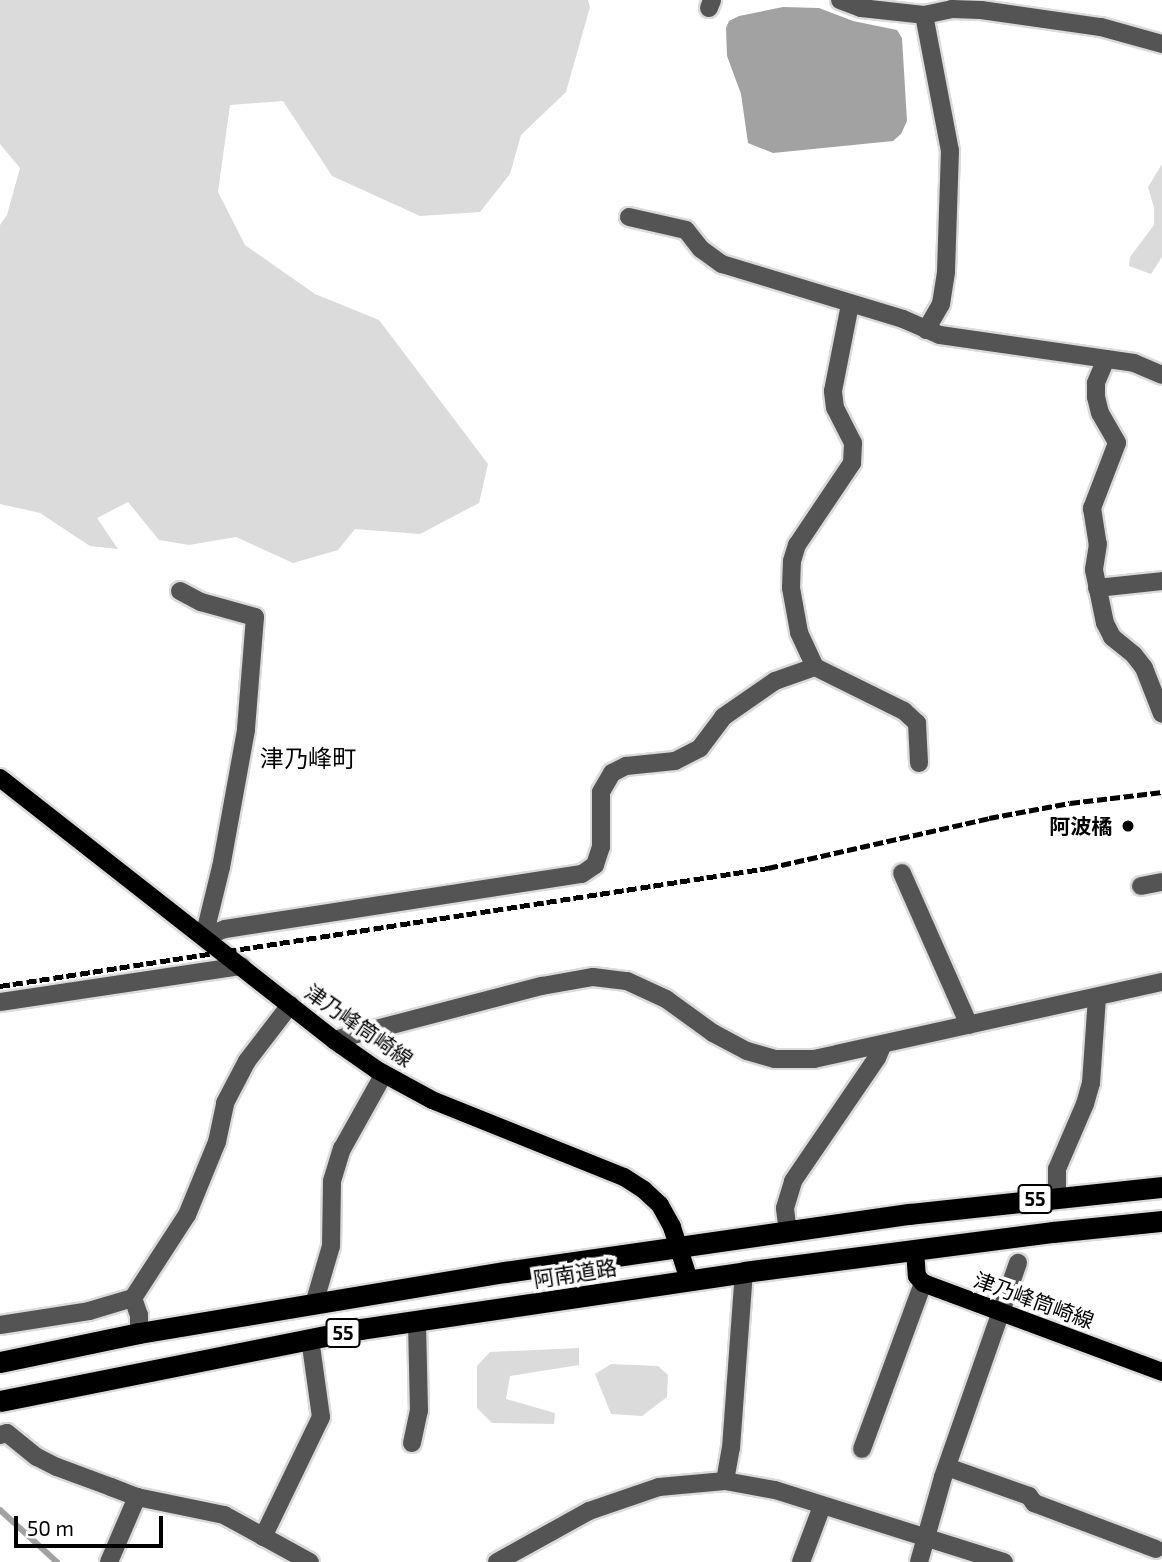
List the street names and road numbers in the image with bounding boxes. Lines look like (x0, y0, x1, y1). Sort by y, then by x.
street label: 津乃峰筒崎線 (300, 979, 418, 1071)
road number: 55 (1018, 1184, 1052, 1214)
street label: 阿南道路 (532, 1254, 618, 1292)
street label: 津乃峰筒崎線 (970, 1267, 1098, 1333)
road number: 55 (326, 1317, 360, 1348)

